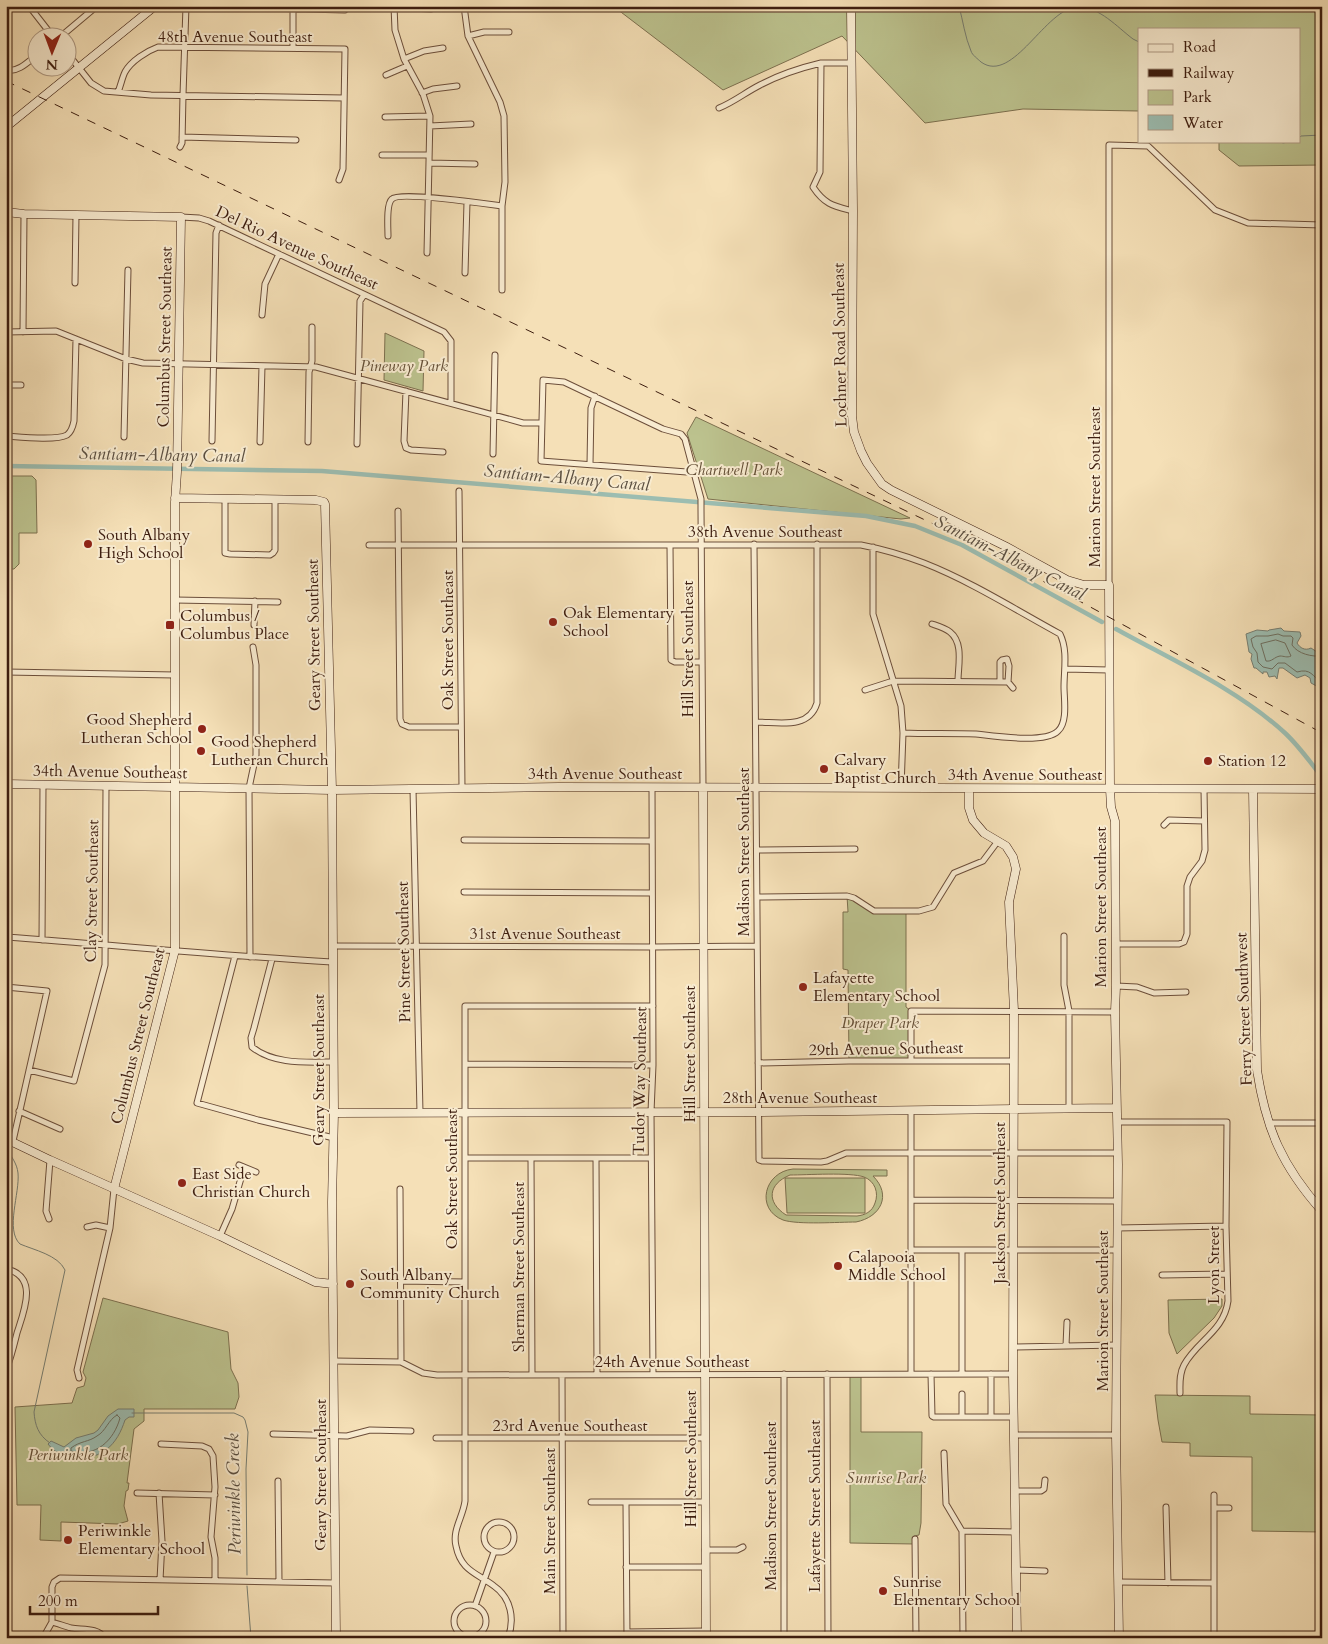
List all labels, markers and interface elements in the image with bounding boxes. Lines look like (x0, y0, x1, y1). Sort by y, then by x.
street label: 48th Avenue Southeast (158, 26, 312, 48)
north arrow (28, 28, 78, 78)
legend (1138, 28, 1300, 142)
text: Road (1183, 37, 1216, 57)
text: N (46, 55, 58, 74)
text: Railway (1183, 63, 1234, 83)
text: Park (1183, 87, 1212, 107)
text: Water (1182, 113, 1224, 133)
street label: Del Rio Avenue Southeast (212, 201, 382, 295)
street label: Columbus Street Southeast (152, 246, 178, 428)
street label: Lochner Road Southeast (828, 263, 852, 427)
park label: Pineway Park (360, 355, 448, 377)
street label: Marion Street Southeast (1084, 406, 1106, 568)
water label: Santiam-Albany Canal (79, 441, 247, 469)
water label: Santiam-Albany Canal (483, 458, 652, 498)
park label: Chartwell Park (686, 459, 782, 481)
water label: Santiam-Albany Canal (930, 509, 1091, 607)
street label: 38th Avenue Southeast (688, 521, 842, 543)
place label: South Albany High School (98, 524, 191, 564)
marker: South Albany High School (82, 538, 94, 550)
street label: Geary Street Southeast (302, 559, 326, 711)
street label: Oak Street Southeast (437, 570, 459, 710)
street label: Hill Street Southeast (677, 581, 699, 717)
place label: Oak Elementary School (563, 602, 675, 642)
place label: Columbus / Columbus Place (180, 605, 289, 645)
marker: Oak Elementary School (547, 616, 559, 628)
marker: Columbus / Columbus Place (164, 619, 176, 631)
place label: Good Shepherd Lutheran School (81, 709, 192, 749)
marker: Good Shepherd Lutheran School (196, 723, 208, 735)
place label: Good Shepherd Lutheran Church (211, 731, 329, 771)
marker: Good Shepherd Lutheran Church (195, 745, 207, 757)
place label: Calvary Baptist Church (834, 749, 936, 789)
place label: Station 12 (1218, 750, 1286, 772)
marker: Station 12 (1202, 755, 1214, 767)
street label: 34th Avenue Southeast (33, 760, 187, 784)
street label: 34th Avenue Southeast (528, 763, 682, 785)
marker: Calvary Baptist Church (818, 763, 830, 775)
street label: 34th Avenue Southeast (948, 764, 1102, 786)
street label: Madison Street Southeast (733, 767, 755, 937)
street label: Clay Street Southeast (80, 820, 104, 962)
street label: Marion Street Southeast (1090, 826, 1112, 988)
street label: Pine Street Southeast (392, 881, 416, 1023)
street label: 31st Avenue Southeast (469, 923, 621, 945)
street label: Ferry Street Southwest (1230, 932, 1258, 1086)
street label: Columbus Street Southeast (105, 946, 171, 1126)
place label: Lafayette Elementary School (813, 967, 940, 1007)
marker: Lafayette Elementary School (797, 981, 809, 993)
street label: Hill Street Southeast (679, 986, 701, 1122)
street label: Geary Street Southeast (308, 994, 330, 1146)
street label: Tudor Way Southeast (628, 1006, 652, 1156)
park label: Draper Park (841, 1012, 919, 1034)
street label: 29th Avenue Southeast (809, 1037, 963, 1061)
street label: 28th Avenue Southeast (723, 1087, 877, 1109)
street label: Oak Street Southeast (441, 1109, 463, 1249)
street label: Jackson Street Southeast (989, 1122, 1011, 1286)
place label: East Side Christian Church (192, 1163, 310, 1203)
marker: East Side Christian Church (176, 1177, 188, 1189)
street label: Sherman Street Southeast (508, 1182, 530, 1352)
street label: Lyon Street (1203, 1226, 1225, 1304)
street label: Marion Street Southeast (1092, 1230, 1114, 1392)
place label: Calapooia Middle School (848, 1246, 946, 1286)
marker: Calapooia Middle School (832, 1260, 844, 1272)
place label: South Albany Community Church (360, 1264, 500, 1304)
marker: South Albany Community Church (344, 1278, 356, 1290)
street label: 24th Avenue Southeast (595, 1351, 749, 1373)
street label: Hill Street Southeast (680, 1391, 702, 1527)
street label: Geary Street Southeast (310, 1399, 332, 1551)
street label: 23rd Avenue Southeast (492, 1415, 648, 1437)
street label: Lafayette Street Southeast (804, 1420, 826, 1592)
street label: Madison Street Southeast (760, 1421, 782, 1591)
water label: Periwinkle Creek (220, 1433, 248, 1555)
park label: Periwinkle Park (28, 1444, 128, 1466)
street label: Main Street Southeast (539, 1448, 561, 1594)
park label: Sunrise Park (846, 1467, 926, 1489)
place label: Periwinkle Elementary School (78, 1520, 205, 1560)
marker: Periwinkle Elementary School (62, 1534, 74, 1546)
place label: Sunrise Elementary School (893, 1571, 1020, 1611)
scale bar (30, 1584, 158, 1616)
marker: Sunrise Elementary School (877, 1585, 889, 1597)
text: 200 m (38, 1591, 78, 1611)

